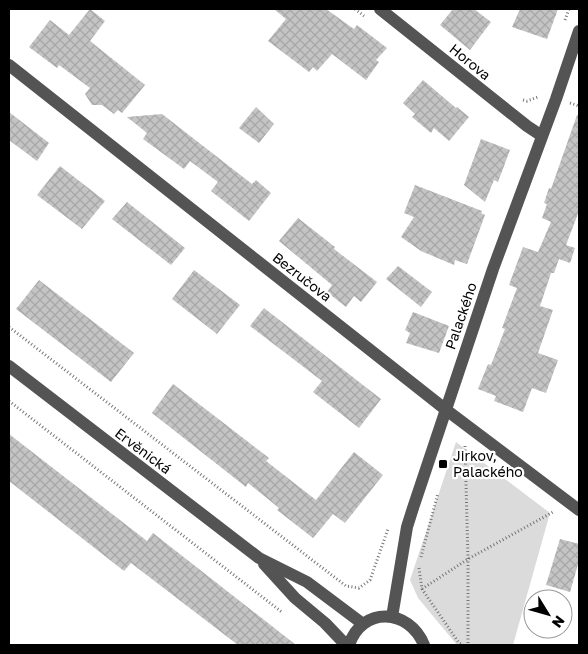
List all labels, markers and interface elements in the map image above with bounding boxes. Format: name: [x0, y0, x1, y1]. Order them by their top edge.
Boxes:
street label: Horova: [446, 40, 494, 83]
street label: Bezručova: [270, 248, 335, 305]
street label: Palackého: [441, 280, 480, 352]
street label: Ervěnická: [112, 424, 175, 477]
place label: Jirkov, Palackého: [453, 447, 523, 480]
marker: Jirkov, Palackého: [437, 458, 449, 470]
north arrow: [523, 589, 573, 639]
text: N: [549, 613, 569, 631]

